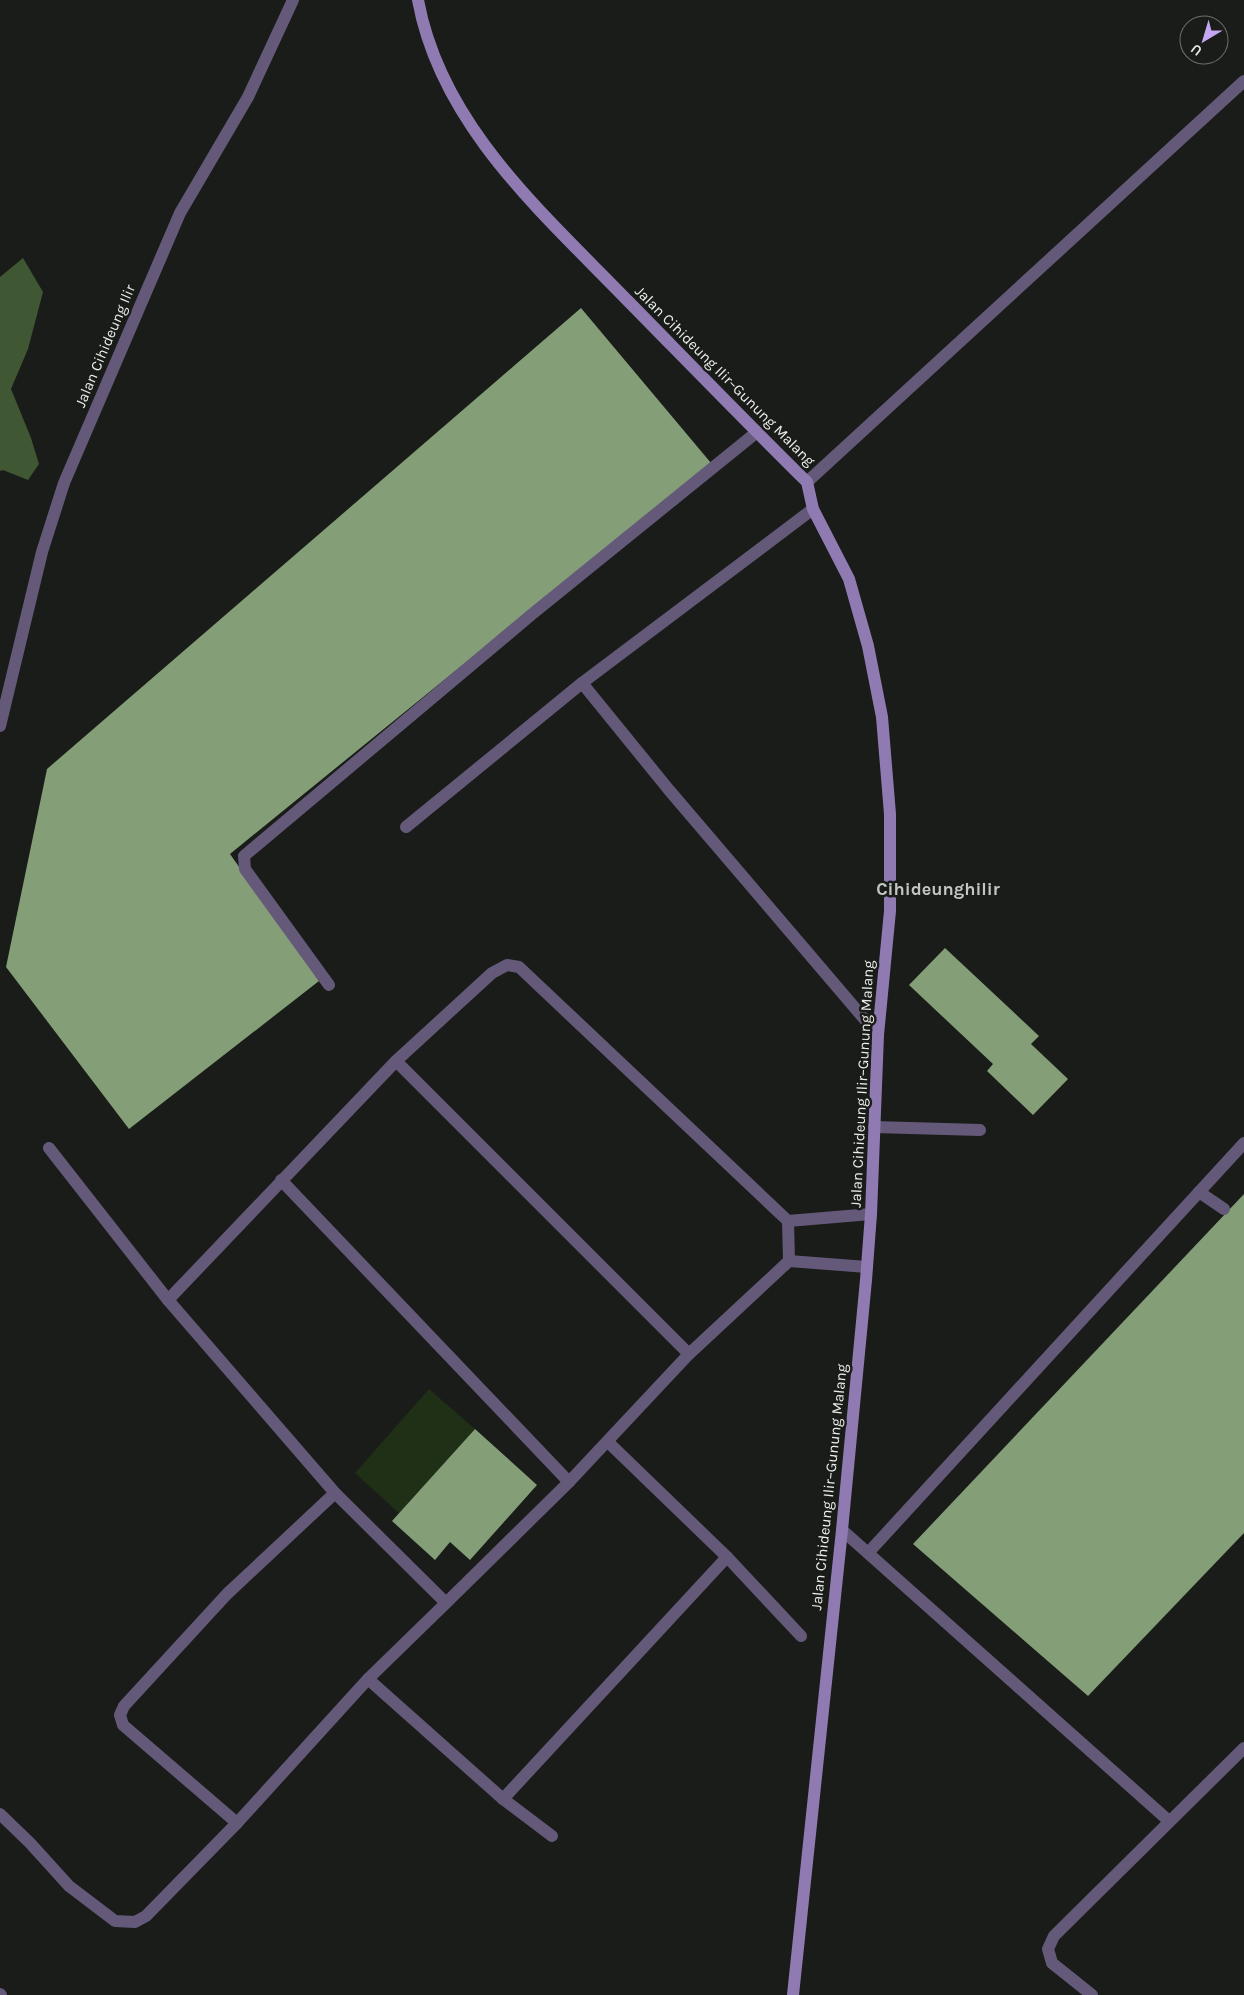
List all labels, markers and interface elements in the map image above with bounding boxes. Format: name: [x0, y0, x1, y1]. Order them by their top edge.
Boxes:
north arrow: [1179, 15, 1229, 65]
text: U: [1187, 40, 1205, 60]
street label: Jalan Cihideung Ilir: [71, 281, 139, 410]
street label: Jalan Cihideung Ilir–Gunung Malang: [631, 282, 819, 470]
district label: Cihideunghilir: [876, 878, 1000, 900]
street label: Jalan Cihideung Ilir–Gunung Malang: [847, 959, 877, 1208]
street label: Jalan Cihideung Ilir–Gunung Malang: [807, 1362, 851, 1611]

